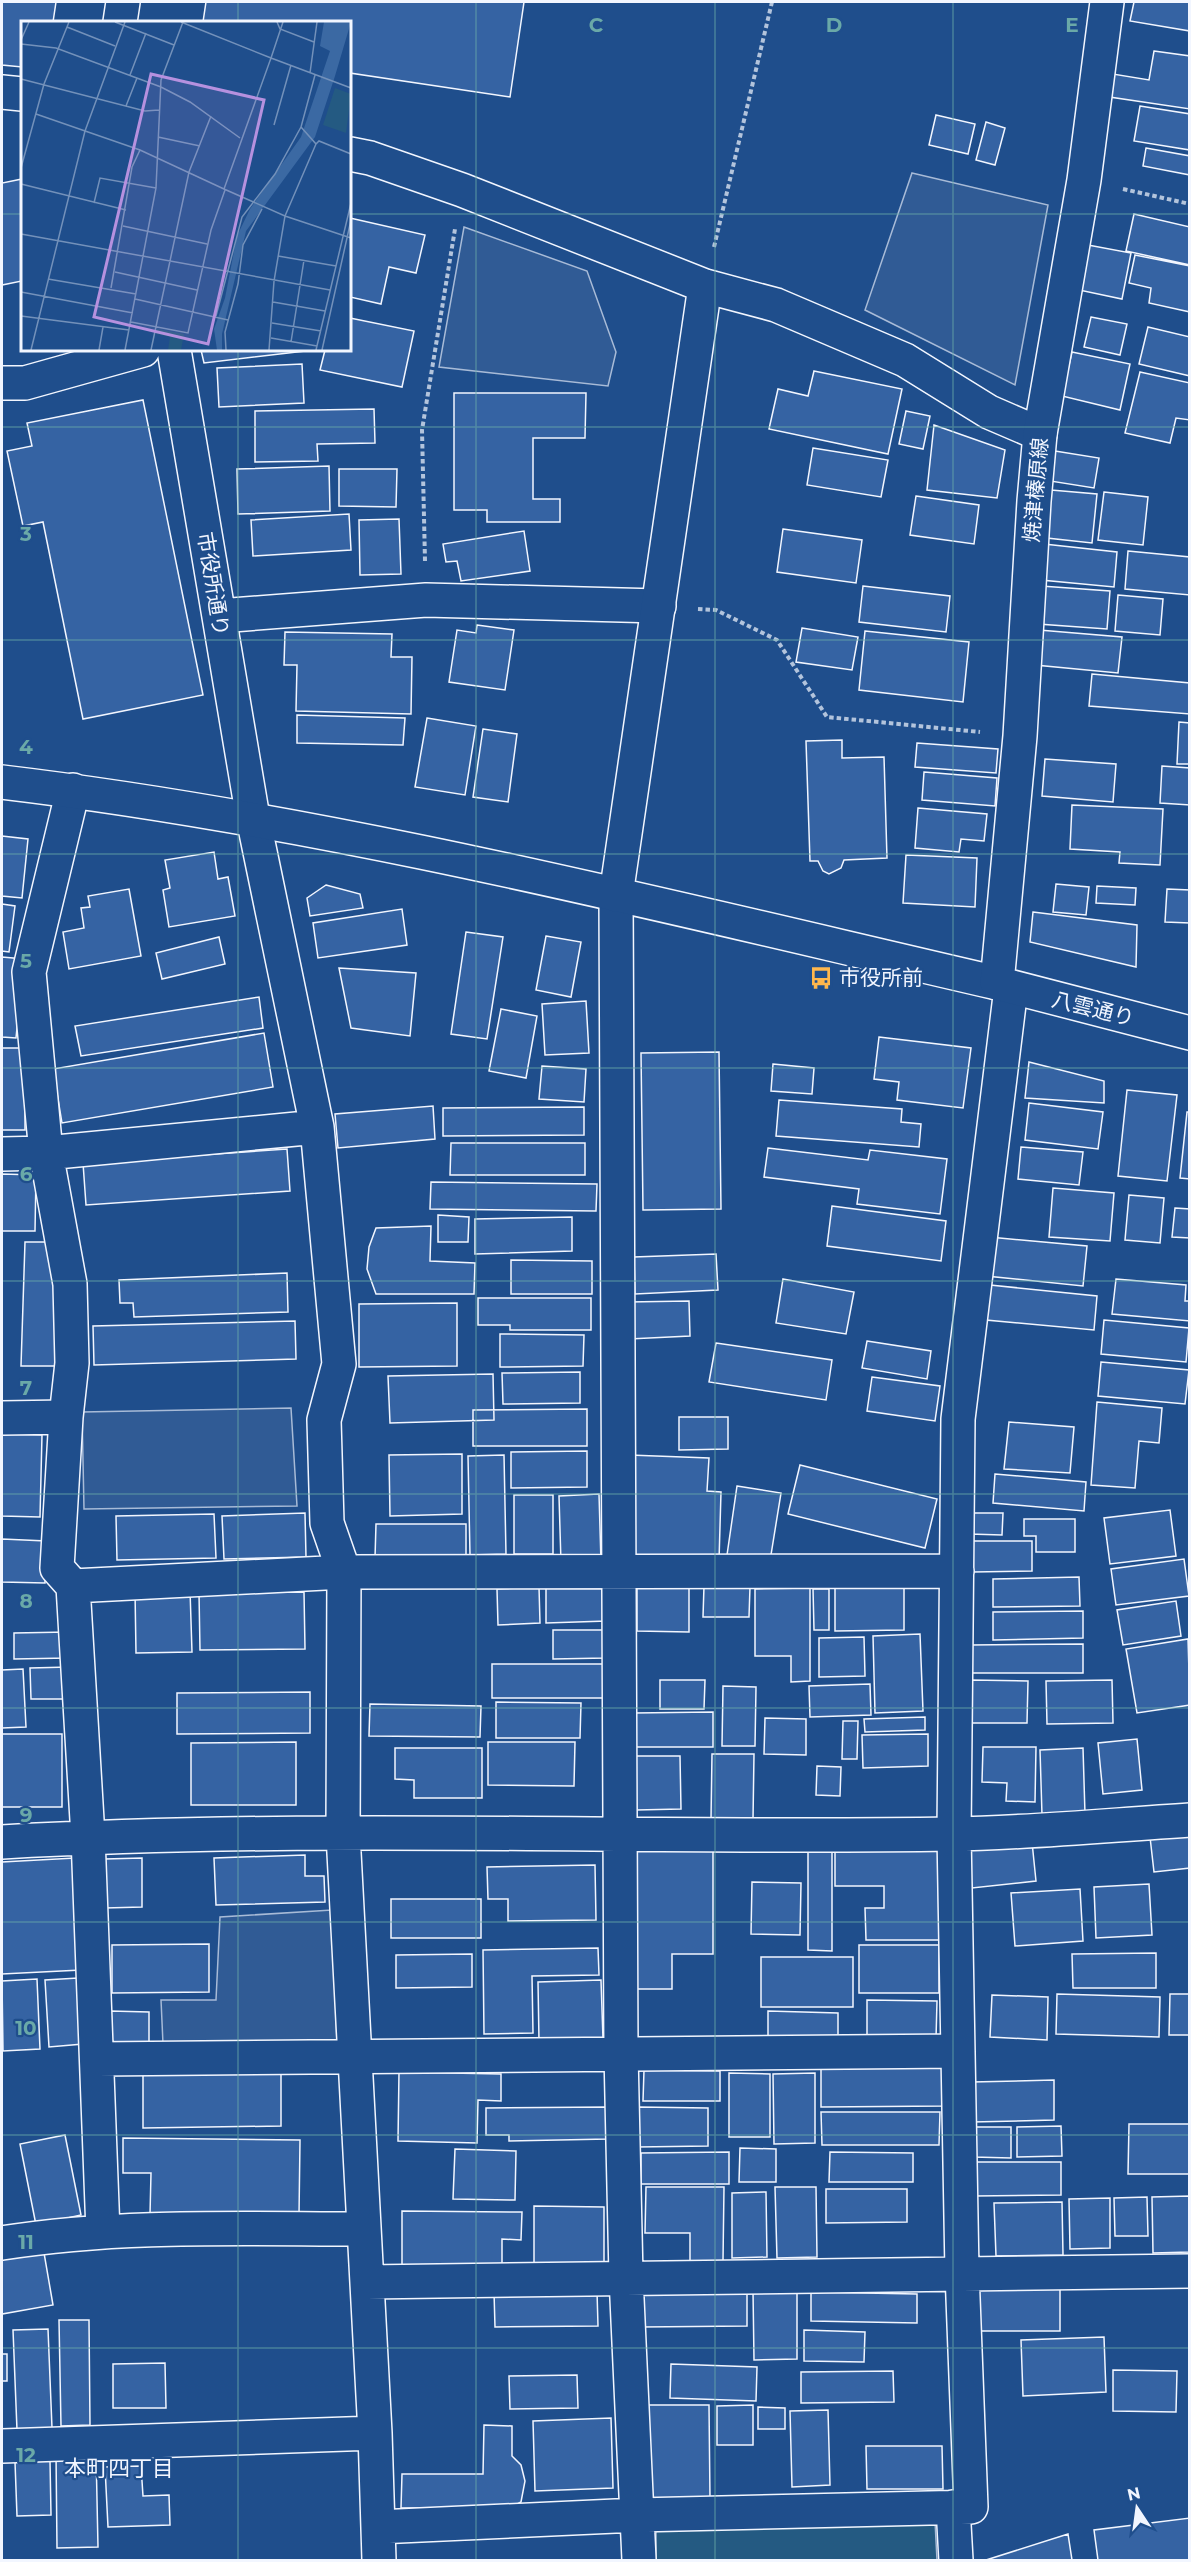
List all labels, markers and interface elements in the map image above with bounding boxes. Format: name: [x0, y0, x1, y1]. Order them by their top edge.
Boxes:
text: C: [589, 13, 604, 37]
text: D: [826, 13, 842, 37]
text: E: [1065, 13, 1079, 37]
inset map: [21, 21, 351, 351]
street label: 焼津榛原線: [1018, 437, 1053, 543]
text: 3: [19, 522, 32, 546]
street label: 市役所通り: [193, 530, 234, 638]
text: 4: [19, 735, 33, 759]
text: 5: [20, 949, 32, 973]
bus stop icon: 市役所前: [808, 965, 834, 991]
place label: 市役所前: [839, 965, 923, 990]
street label: 八雲通り: [1049, 986, 1137, 1031]
text: 6: [20, 1162, 33, 1186]
text: 7: [20, 1376, 32, 1400]
text: 8: [19, 1589, 33, 1613]
text: 9: [20, 1803, 32, 1827]
text: 10: [15, 2016, 37, 2040]
text: 11: [18, 2230, 34, 2254]
text: 12: [16, 2443, 36, 2467]
district label: 本町四丁目: [64, 2455, 174, 2482]
north arrow: [1107, 2478, 1167, 2538]
text: N: [1125, 2483, 1142, 2505]

